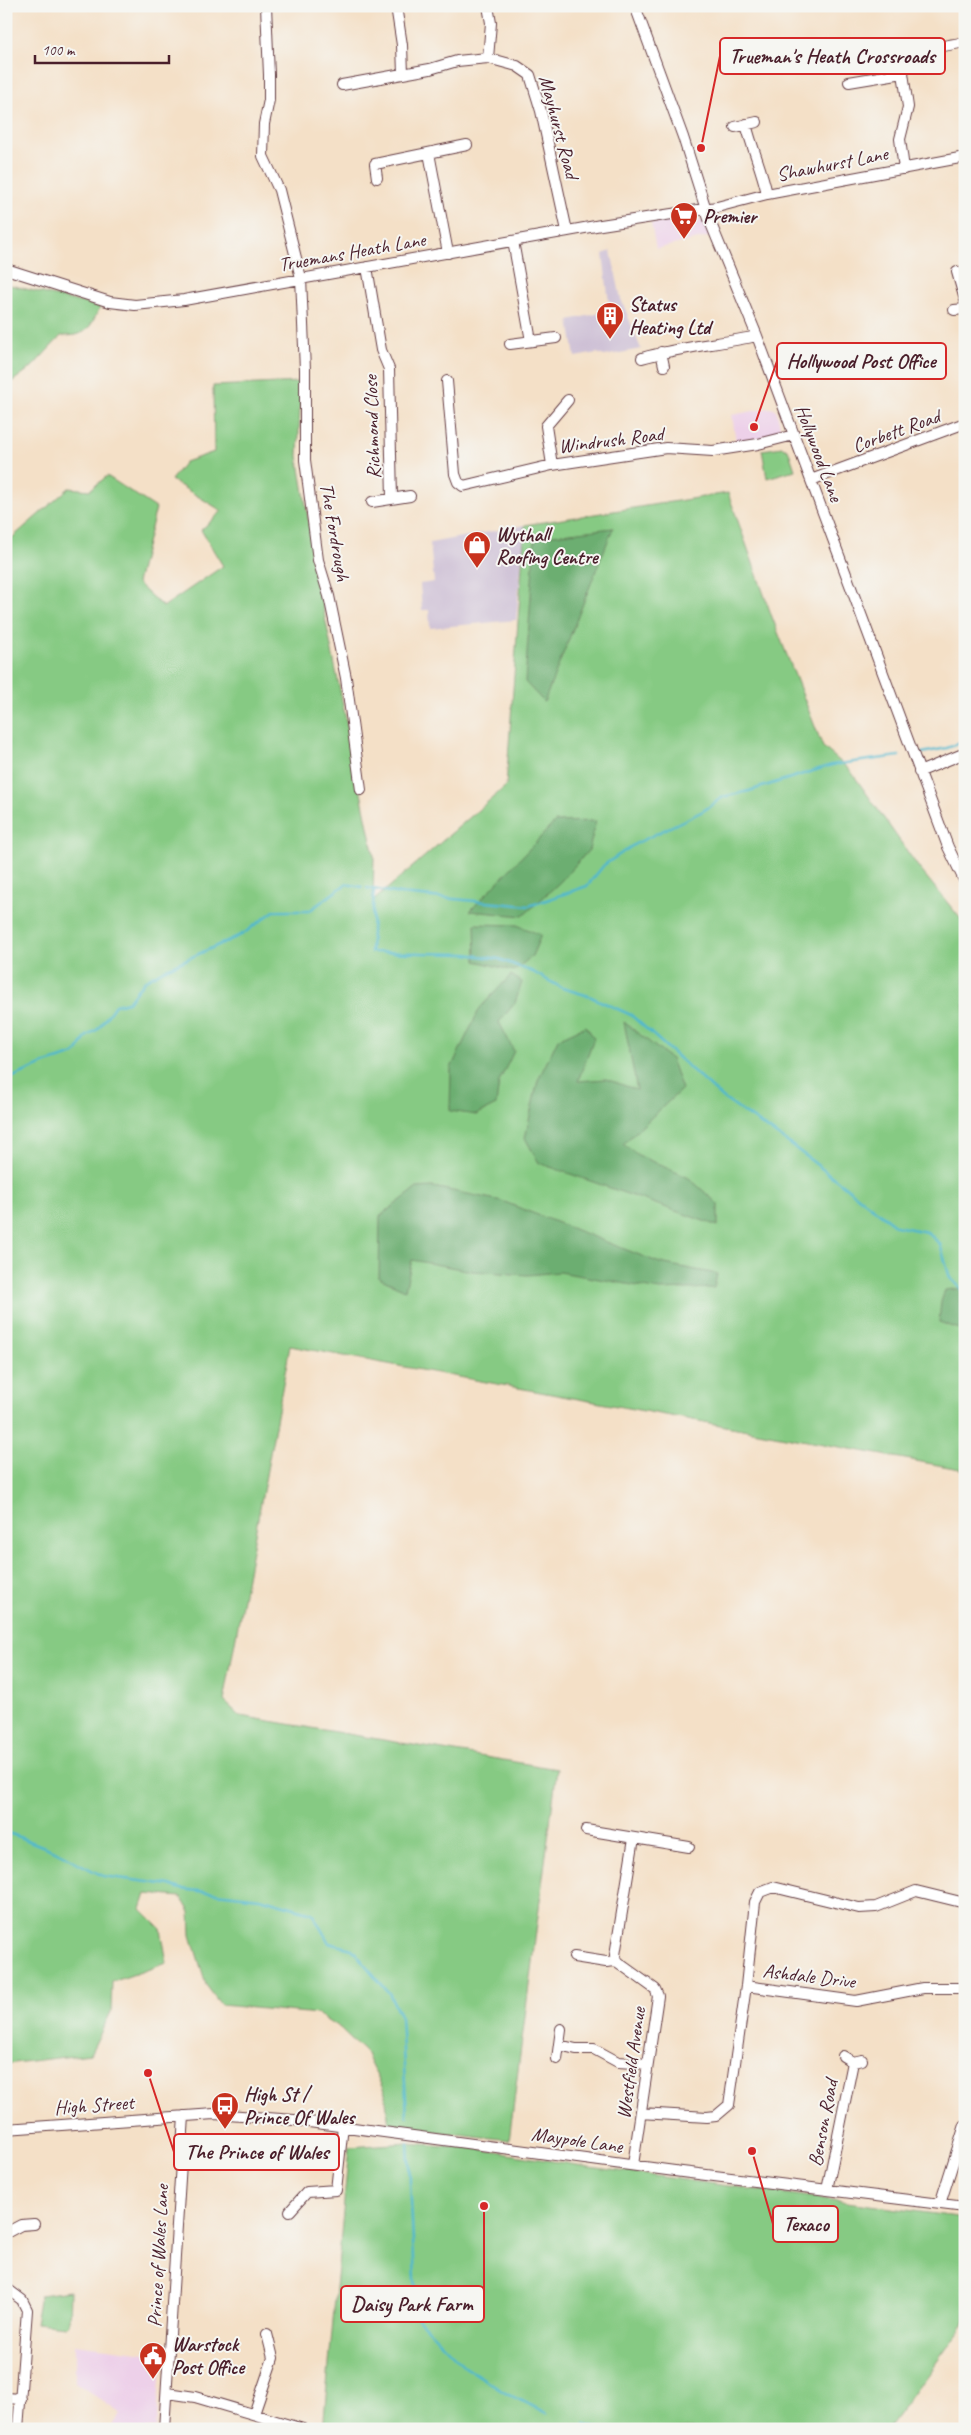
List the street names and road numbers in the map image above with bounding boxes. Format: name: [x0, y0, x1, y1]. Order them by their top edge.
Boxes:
street label: Mayhurst Road: [533, 73, 586, 184]
street label: Shawhurst Lane: [774, 141, 891, 187]
street label: Truemans Heath Lane: [277, 227, 429, 277]
street label: Richmond Close: [358, 373, 386, 479]
street label: Hollywood Lane: [789, 401, 849, 506]
street label: Corbett Road: [849, 403, 946, 458]
street label: Windrush Road: [557, 421, 668, 459]
street label: The Fordrough: [314, 481, 356, 584]
street label: Ashdale Drive: [761, 1958, 858, 1994]
street label: Westfield Avenue: [611, 2004, 651, 2120]
street label: Benson Road: [802, 2074, 844, 2168]
street label: High Street: [54, 2090, 137, 2120]
street label: Maypole Lane: [530, 2121, 626, 2159]
street label: Prince of Wales Lane: [142, 2183, 174, 2328]

